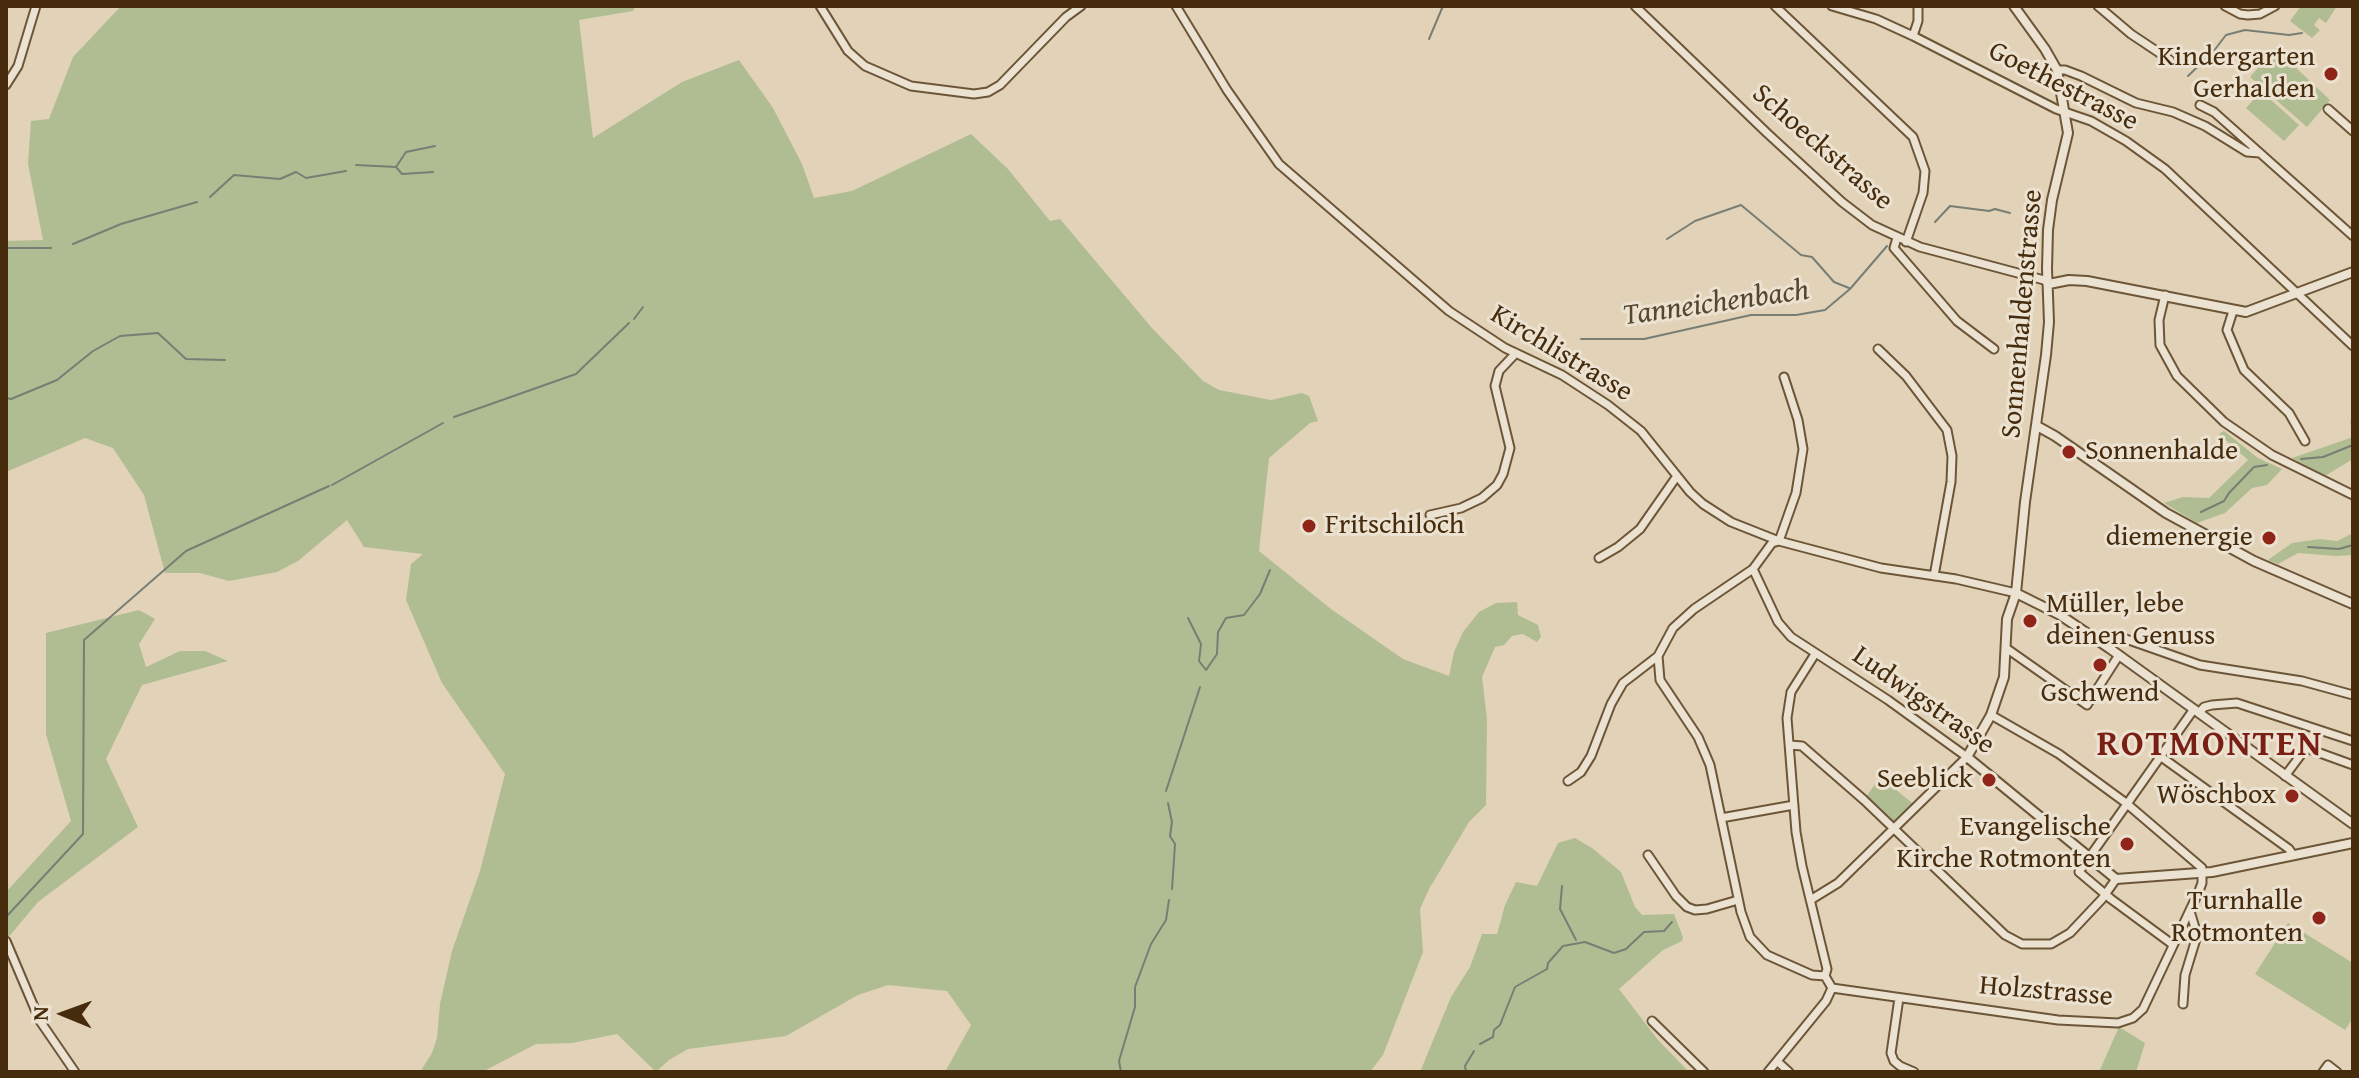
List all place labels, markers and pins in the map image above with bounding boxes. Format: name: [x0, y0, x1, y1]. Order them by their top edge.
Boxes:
place label: Kindergarten Gerhalden: [2158, 41, 2315, 107]
marker: Kindergarten Gerhalden: [2322, 65, 2340, 83]
place label: Sonnenhalde: [2085, 435, 2238, 469]
marker: Sonnenhalde: [2060, 443, 2078, 461]
place label: Fritschiloch: [1325, 509, 1464, 543]
marker: Fritschiloch: [1300, 517, 1318, 535]
place label: diemenergie: [2106, 521, 2253, 555]
marker: diemenergie: [2260, 529, 2278, 547]
place label: Müller, lebe deinen Genuss: [2046, 588, 2215, 654]
marker: Müller, lebe deinen Genuss: [2021, 612, 2039, 630]
marker: Gschwend: [2091, 656, 2109, 674]
place label: Gschwend: [2041, 677, 2159, 711]
place label: Seeblick: [1877, 763, 1973, 797]
marker: Seeblick: [1980, 771, 1998, 789]
place label: Wöschbox: [2157, 779, 2276, 813]
marker: Wöschbox: [2283, 787, 2301, 805]
place label: Evangelische Kirche Rotmonten: [1897, 811, 2111, 877]
marker: Evangelische Kirche Rotmonten: [2118, 835, 2136, 853]
place label: Turnhalle Rotmonten: [2171, 885, 2303, 951]
marker: Turnhalle Rotmonten: [2310, 909, 2328, 927]

